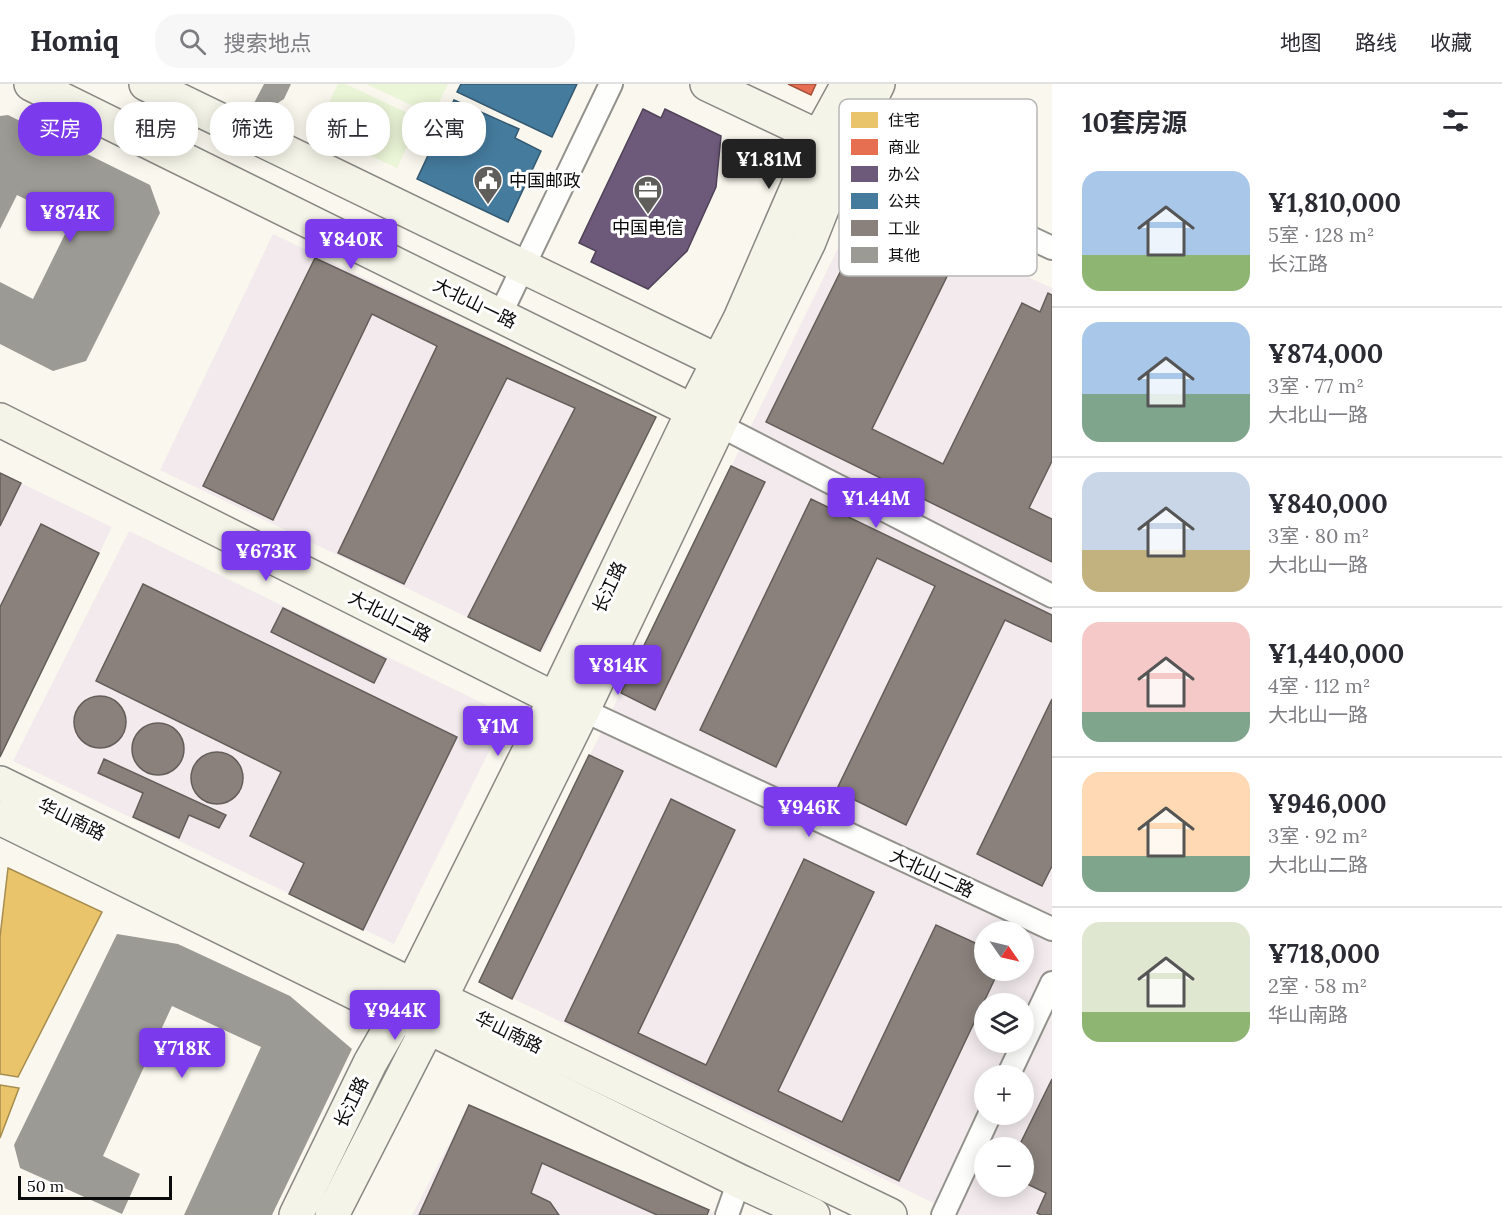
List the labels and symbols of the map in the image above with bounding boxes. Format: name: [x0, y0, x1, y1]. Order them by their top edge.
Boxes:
legend: [839, 99, 1037, 276]
text: 住宅: [888, 110, 920, 130]
text: 商业: [888, 137, 920, 157]
pin: ¥1.81M: [720, 139, 818, 190]
public building icon: 中国邮政: [472, 164, 504, 206]
text: 办公: [888, 164, 920, 184]
place label: 中国邮政: [509, 169, 581, 192]
office icon: 中国电信: [632, 174, 664, 216]
text: 公共: [888, 191, 920, 211]
pin: ¥874K: [28, 192, 112, 243]
place label: 中国电信: [612, 216, 684, 239]
text: 工业: [888, 218, 920, 238]
pin: ¥840K: [309, 219, 393, 270]
text: 其他: [888, 245, 920, 265]
street label: 大北山一路: [430, 273, 520, 333]
pin: ¥1.44M: [827, 478, 925, 529]
pin: ¥673K: [224, 531, 308, 582]
street label: 长江路: [587, 558, 631, 616]
street label: 大北山二路: [345, 585, 435, 647]
pin: ¥814K: [576, 645, 660, 696]
pin: ¥1M: [469, 706, 527, 757]
pin: ¥946K: [767, 787, 851, 838]
street label: 华山南路: [35, 793, 109, 845]
street label: 大北山二路: [886, 844, 978, 902]
north arrow: [974, 921, 1034, 981]
pin: ¥944K: [353, 990, 437, 1041]
street label: 华山南路: [472, 1006, 546, 1058]
pin: ¥718K: [140, 1028, 224, 1079]
street label: 长江路: [329, 1073, 373, 1131]
scale bar: [18, 1173, 172, 1200]

